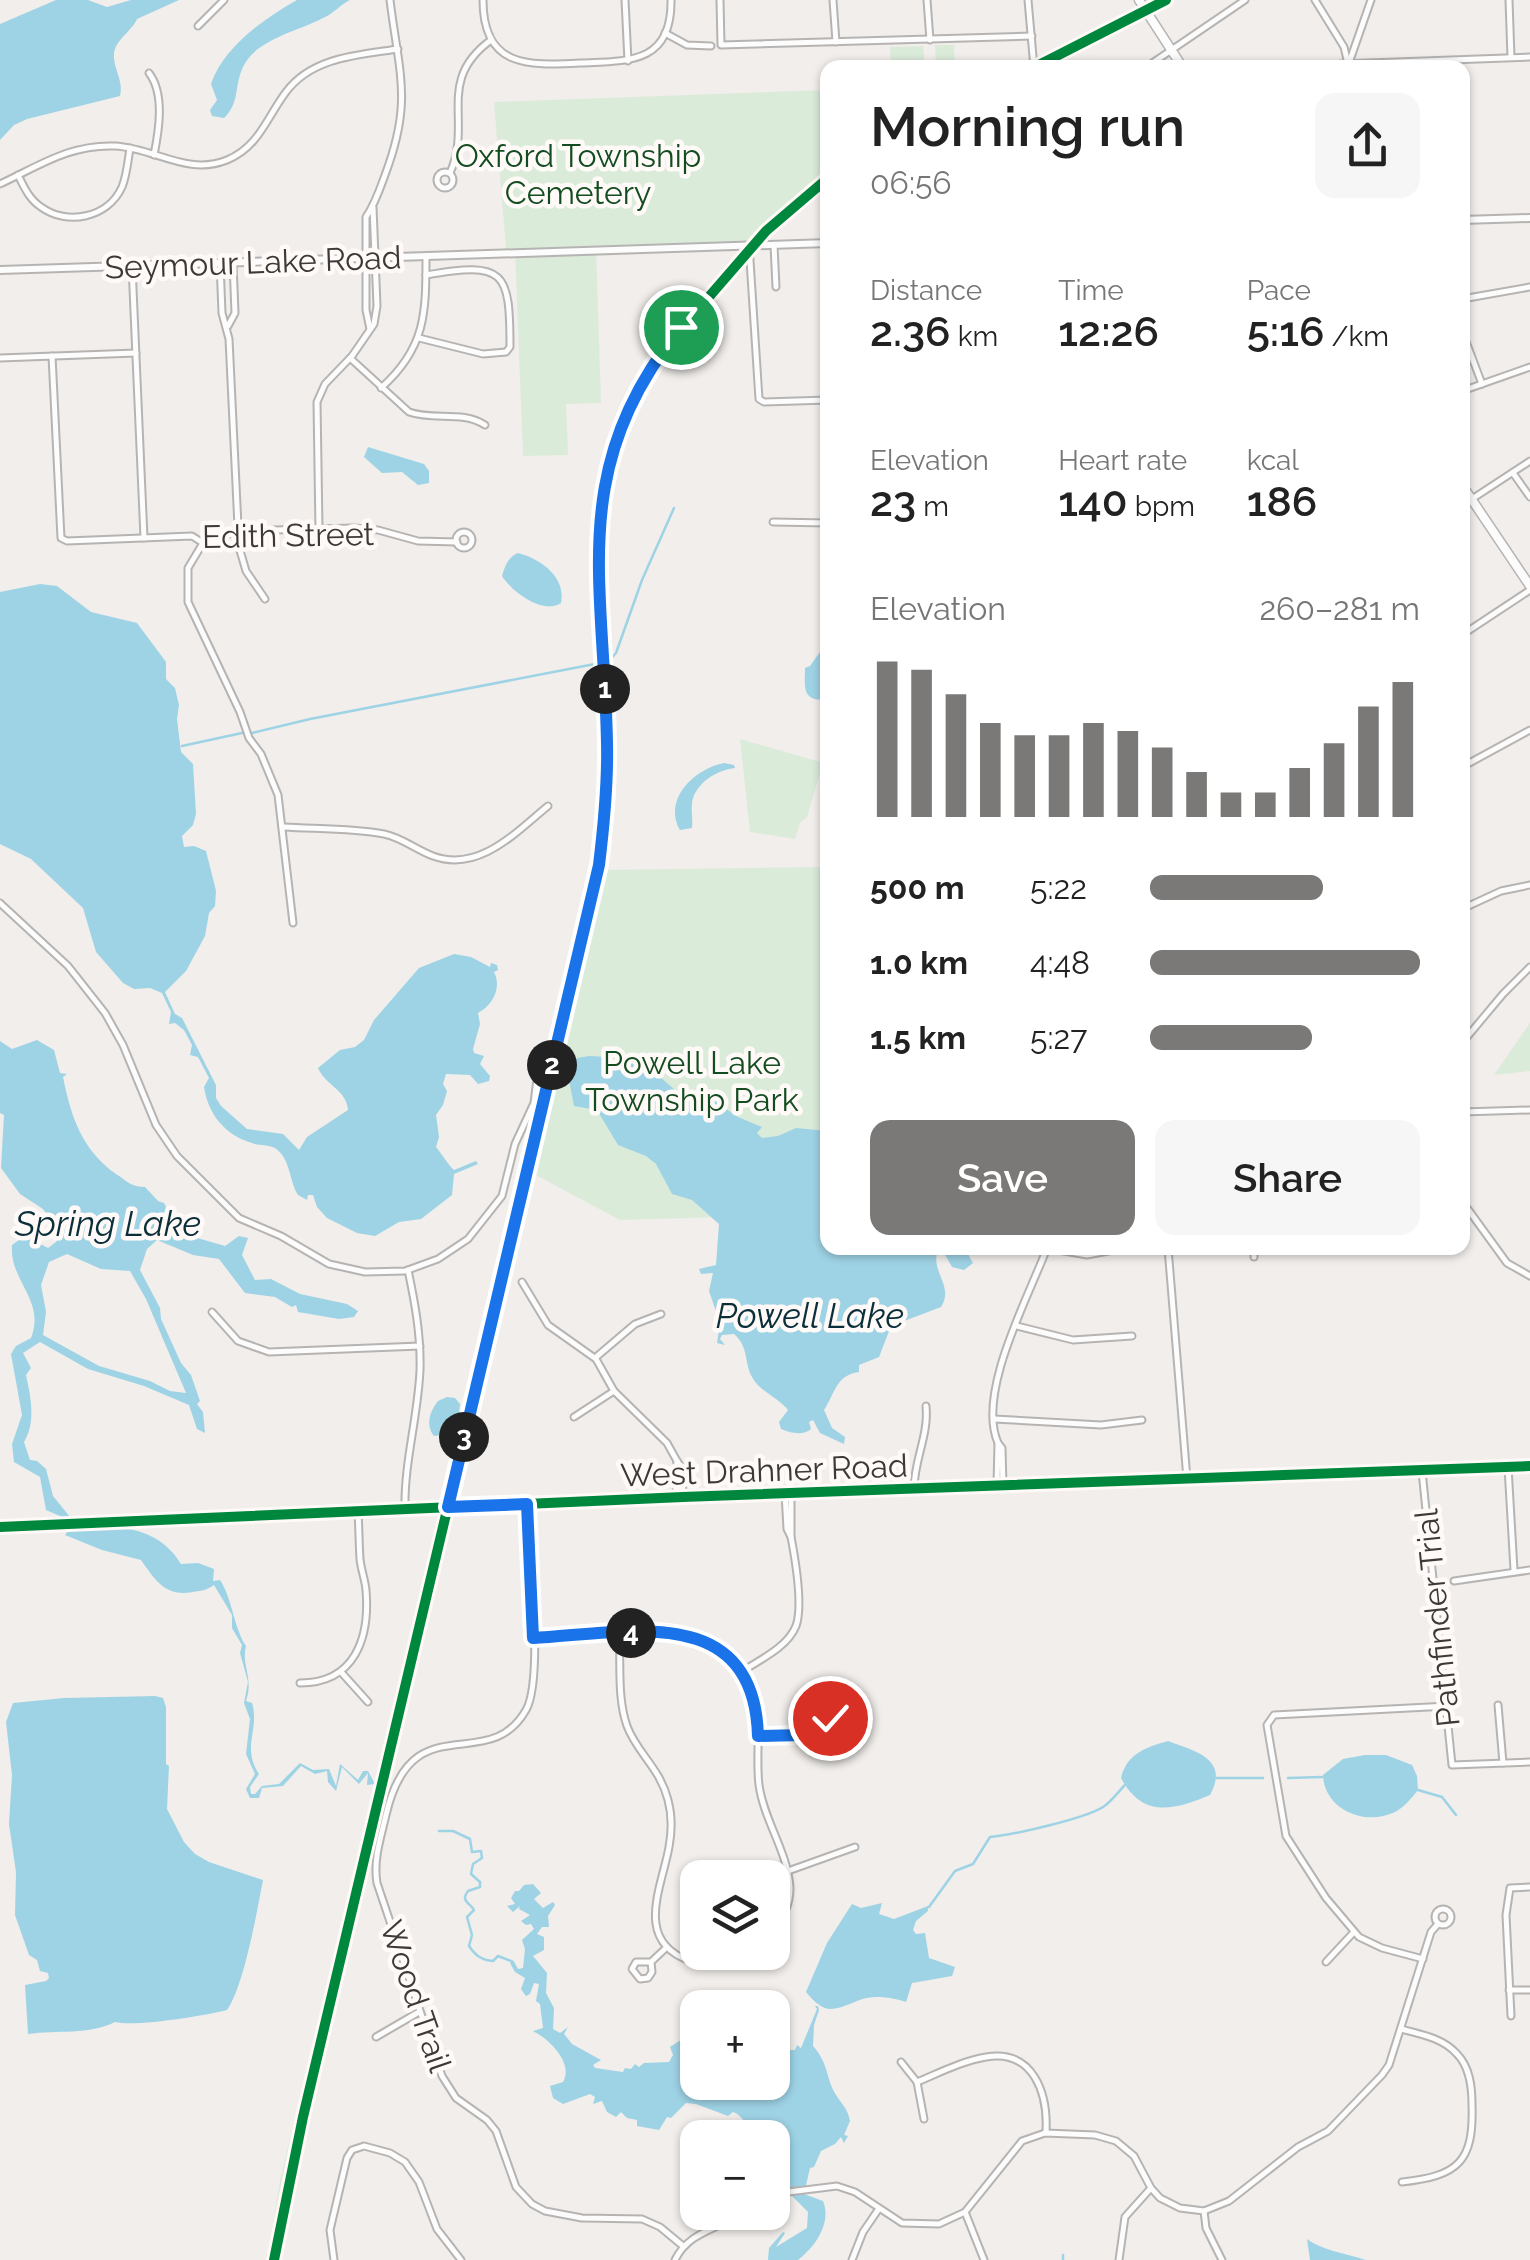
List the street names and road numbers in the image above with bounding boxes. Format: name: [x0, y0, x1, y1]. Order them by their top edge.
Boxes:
street label: Seymour Lake Road: [104, 238, 402, 286]
street label: Edith Street: [202, 515, 375, 555]
street label: West Drahner Road: [620, 1446, 908, 1494]
street label: Pathfinder Trial: [1407, 1507, 1467, 1729]
street label: Wood Trail: [373, 1916, 459, 2077]

